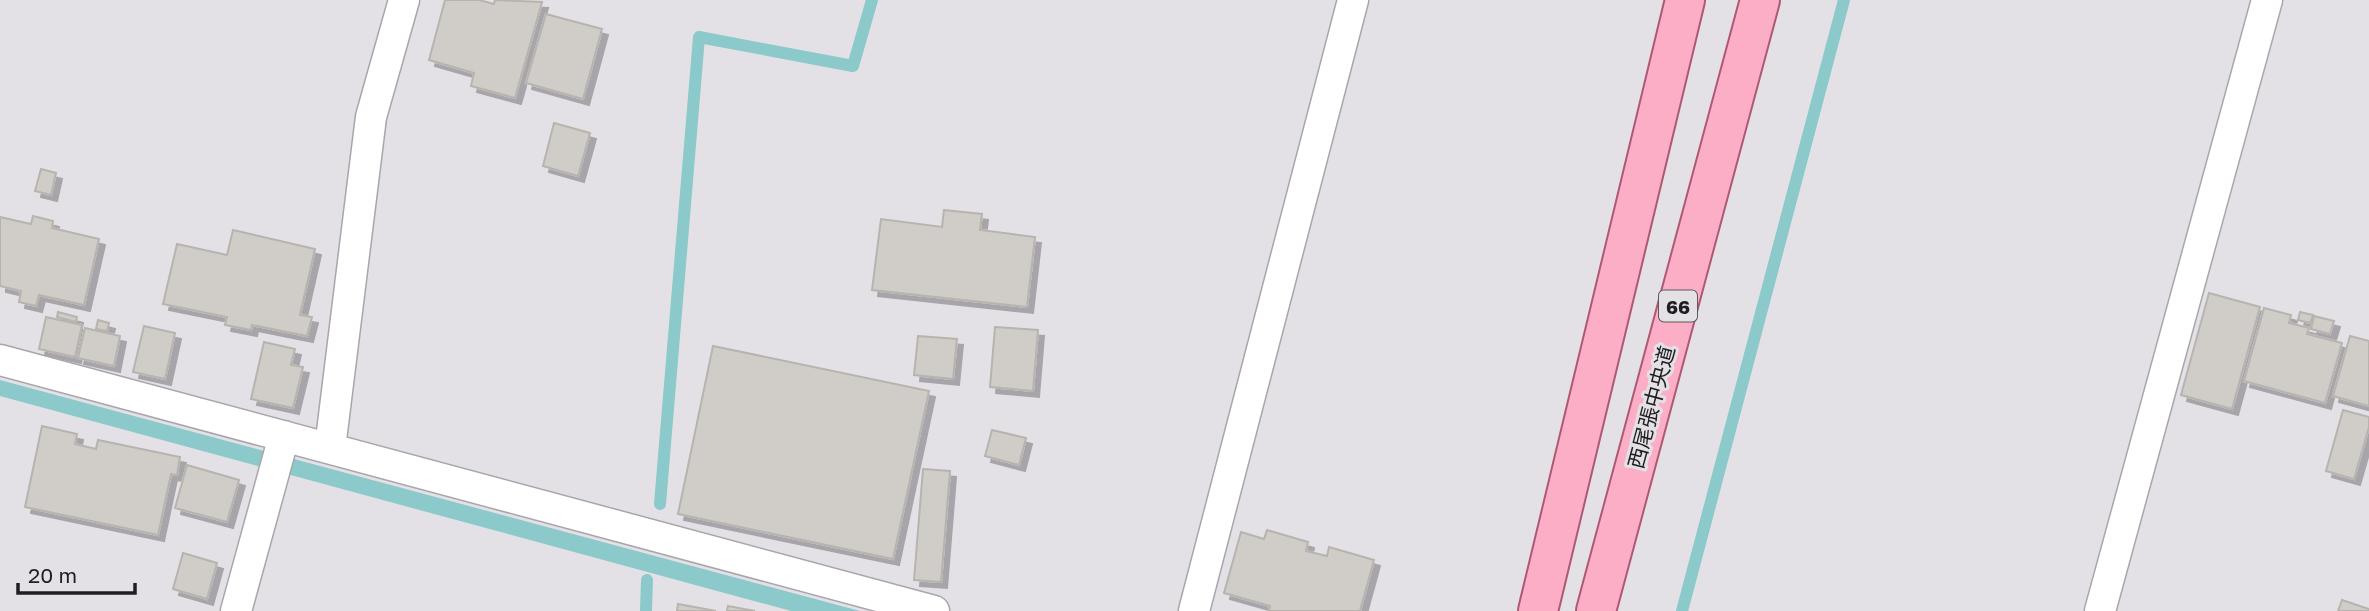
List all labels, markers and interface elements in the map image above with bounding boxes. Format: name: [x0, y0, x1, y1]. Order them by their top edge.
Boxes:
road number: 66: [1659, 290, 1697, 322]
street label: 西尾張中央道: [1622, 343, 1680, 471]
scale bar: [18, 552, 135, 596]
text: 20 m: [28, 562, 77, 588]

